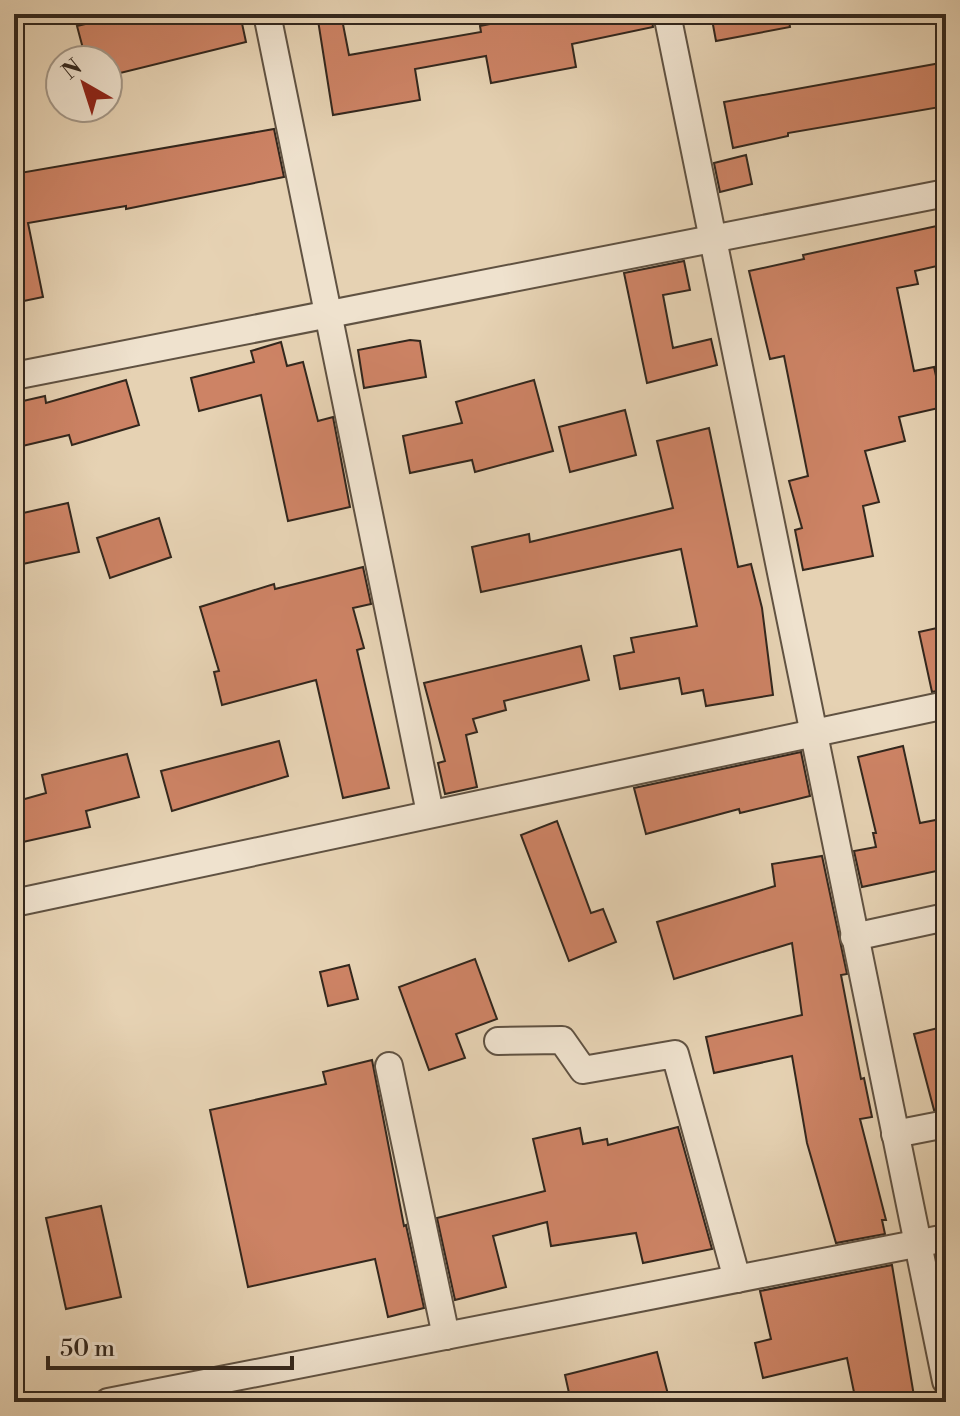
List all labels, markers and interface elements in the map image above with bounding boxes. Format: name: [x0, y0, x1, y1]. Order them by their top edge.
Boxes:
north arrow: [44, 44, 124, 124]
text: N: [57, 53, 88, 86]
scale bar: [48, 1320, 292, 1370]
text: 50 m: [60, 1334, 115, 1364]

